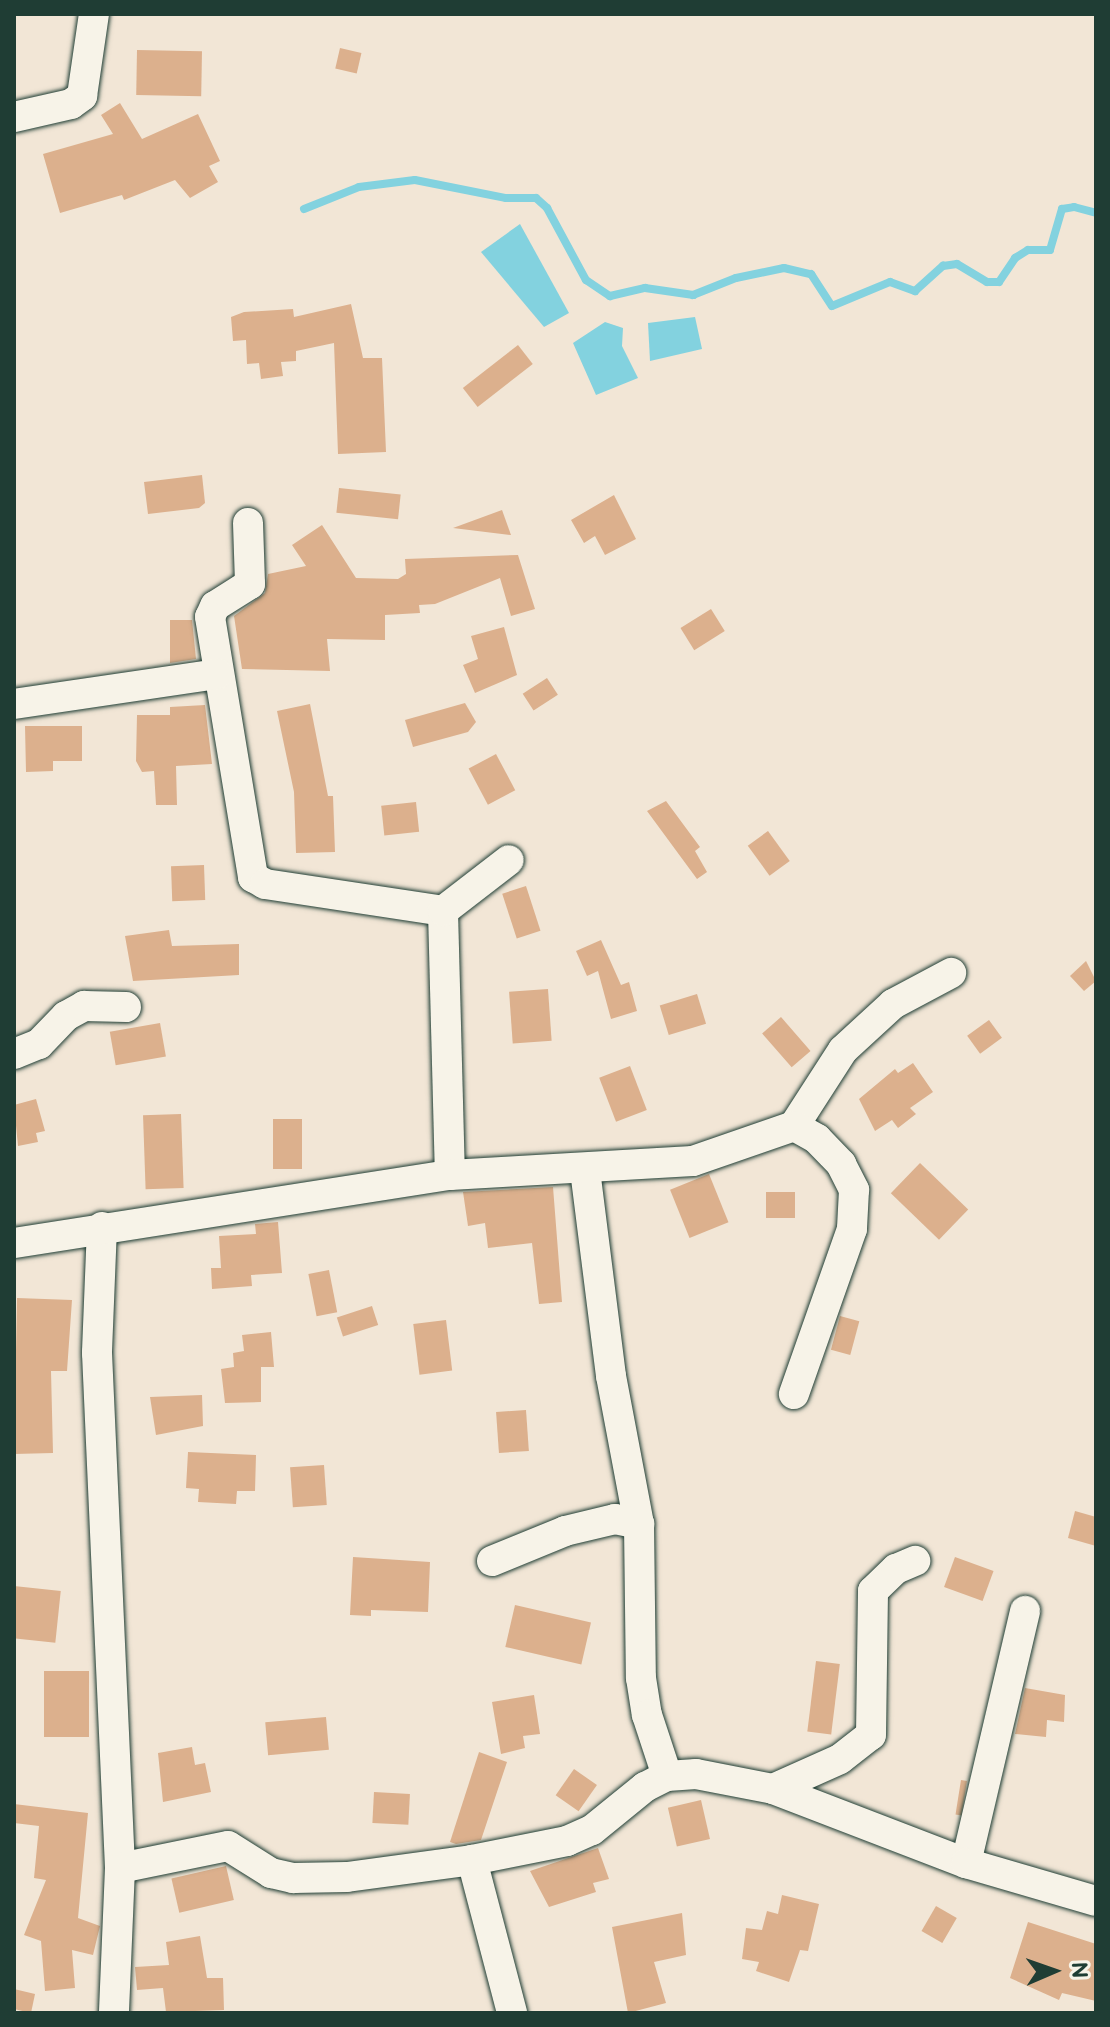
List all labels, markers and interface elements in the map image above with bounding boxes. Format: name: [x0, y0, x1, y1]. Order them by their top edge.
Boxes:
north arrow: [1014, 1931, 1094, 2011]
text: N: [1065, 1961, 1092, 1979]

